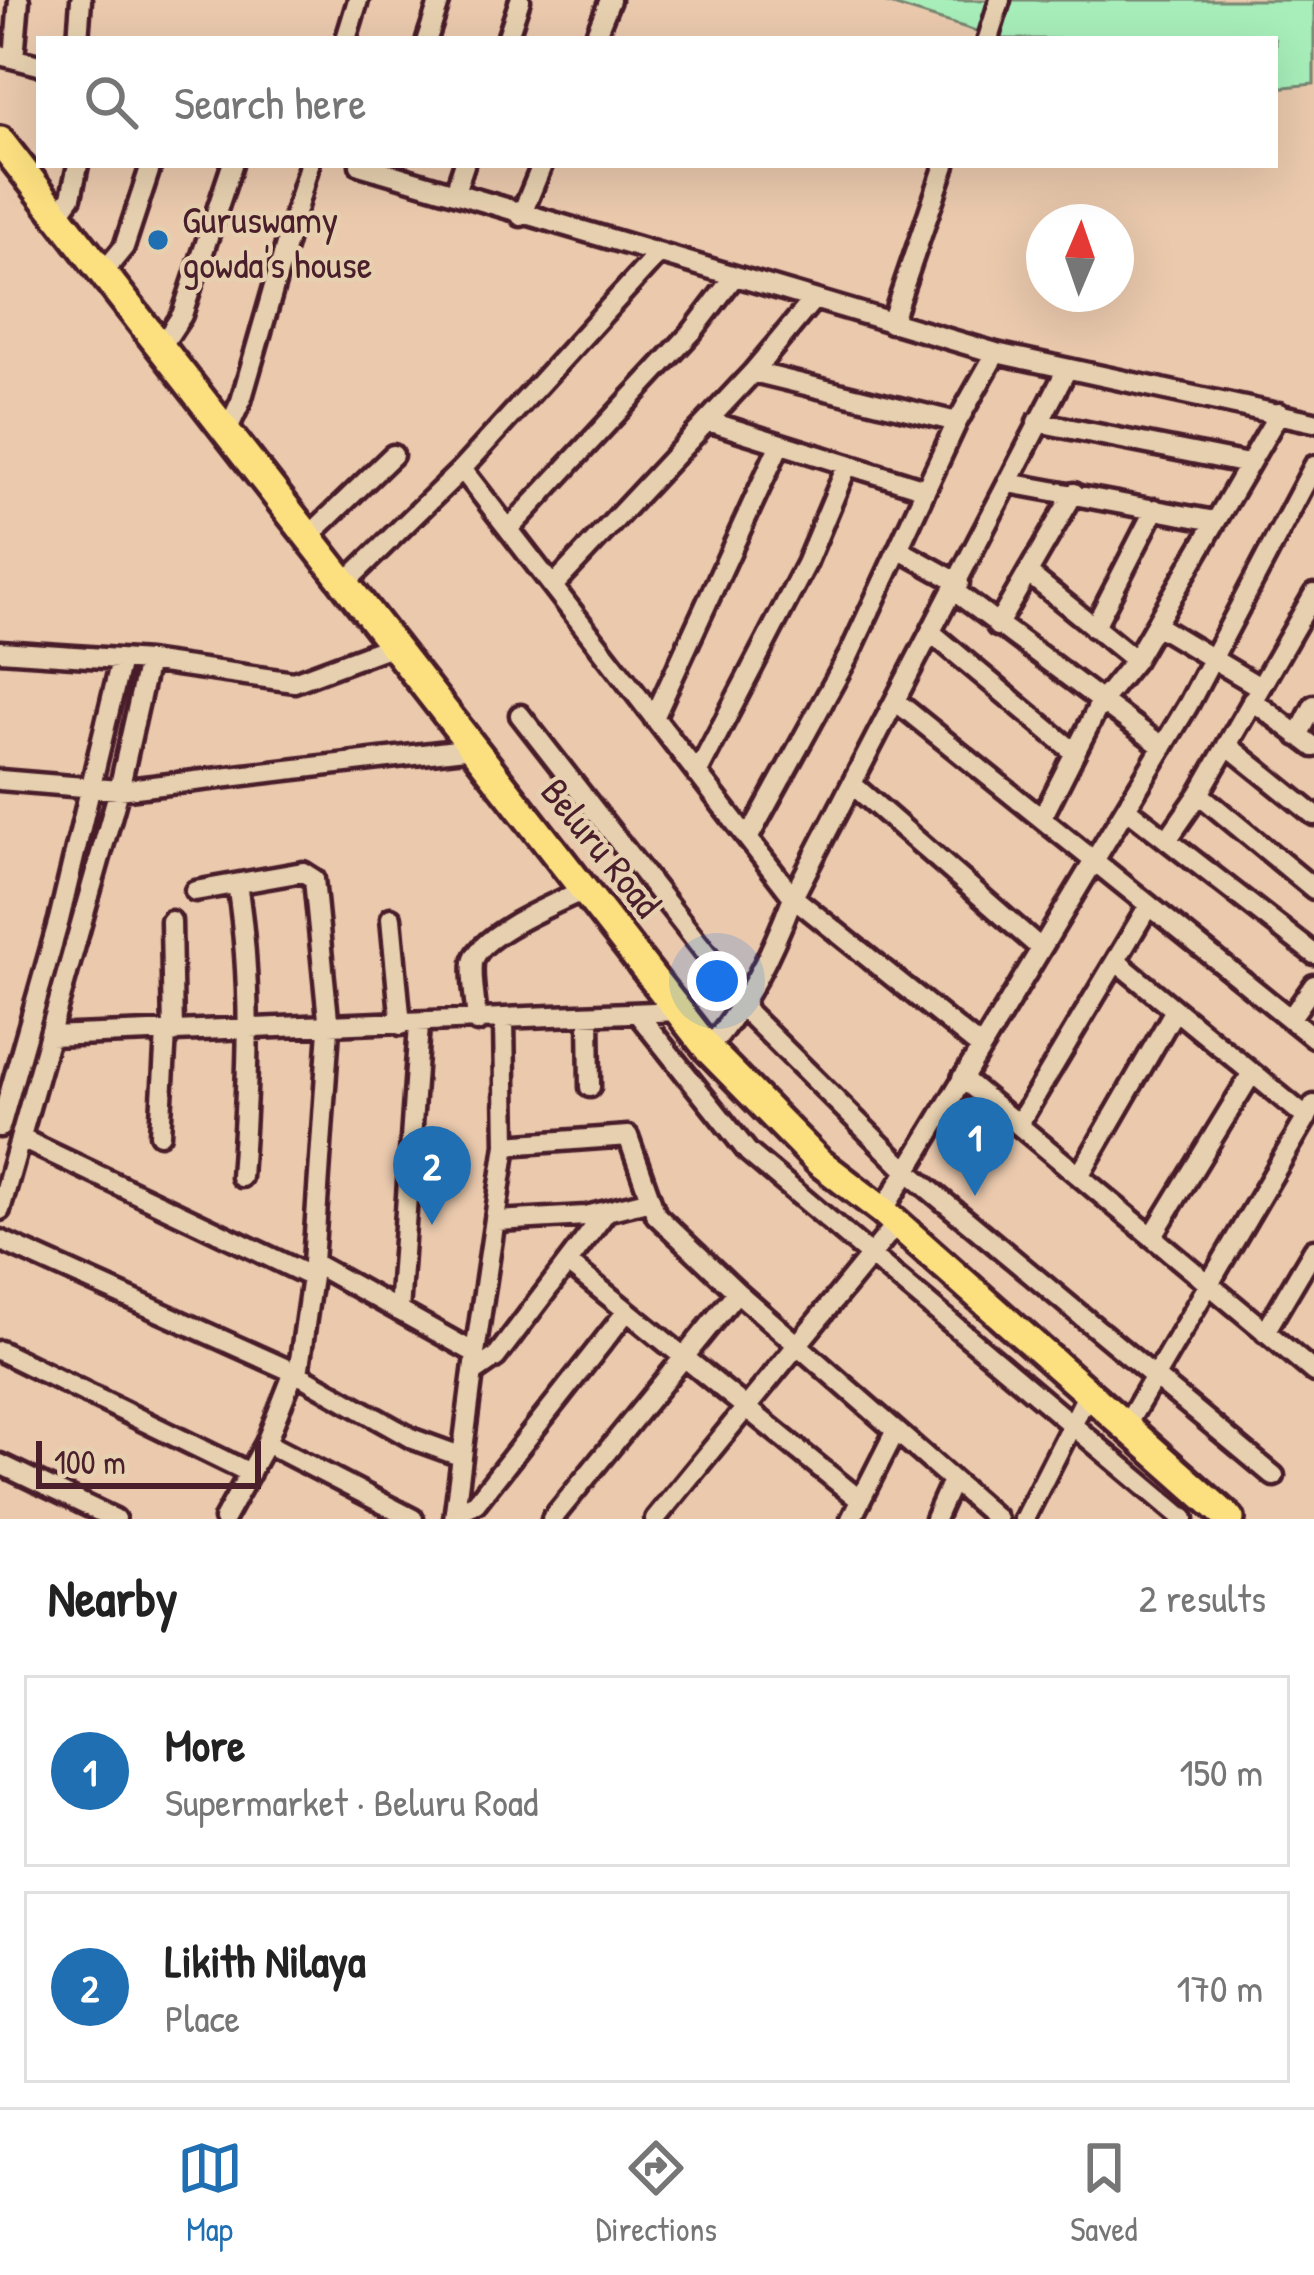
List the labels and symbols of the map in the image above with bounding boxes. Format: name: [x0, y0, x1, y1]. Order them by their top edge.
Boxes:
place label: Guruswamy gowda's house: [182, 192, 372, 290]
north arrow: [1026, 204, 1134, 312]
marker: Guruswamy gowda's house: [145, 227, 171, 253]
street label: Beluru Road: [530, 766, 674, 928]
your location: [687, 951, 747, 1011]
pin: 1: [936, 1097, 1014, 1196]
pin: 2: [393, 1126, 471, 1225]
scale bar: [36, 1435, 261, 1488]

